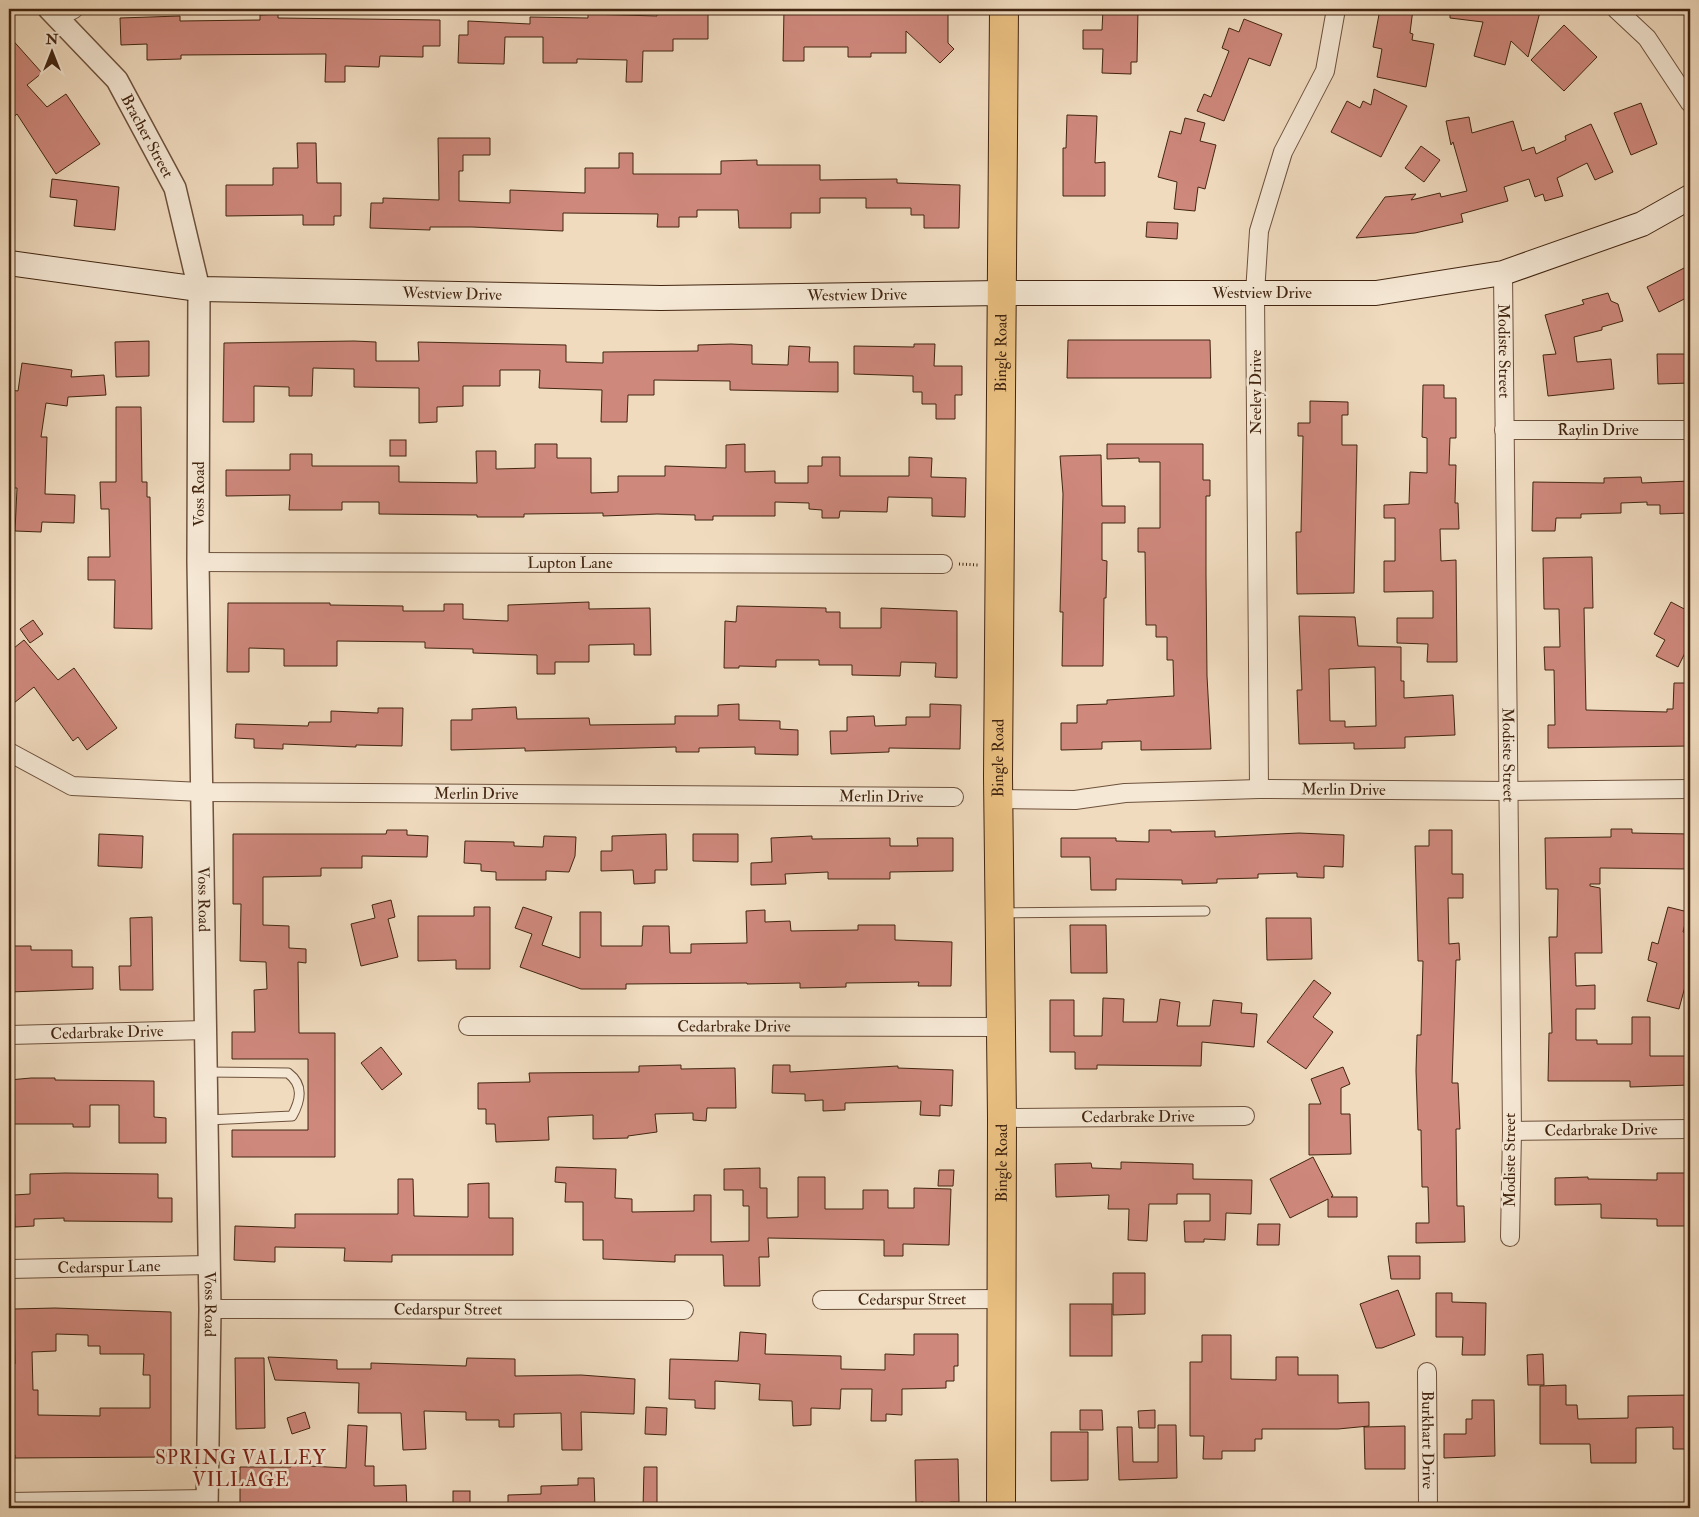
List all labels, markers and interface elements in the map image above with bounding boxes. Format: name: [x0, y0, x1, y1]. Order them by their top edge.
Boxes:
north arrow: [28, 28, 78, 78]
text: N: [45, 31, 59, 48]
street label: Bracher Street: [116, 91, 178, 182]
street label: Westview Drive: [401, 283, 503, 305]
street label: Westview Drive: [1211, 283, 1312, 303]
street label: Westview Drive: [806, 284, 908, 306]
street label: Modiste Street: [1493, 304, 1514, 398]
street label: Bingle Road: [991, 314, 1012, 392]
street label: Neeley Drive: [1246, 349, 1266, 435]
street label: Raylin Drive: [1557, 420, 1639, 440]
street label: Voss Road: [189, 461, 209, 527]
street label: Lupton Lane: [527, 553, 613, 574]
street label: Modiste Street: [1498, 708, 1519, 802]
street label: Bingle Road: [988, 719, 1008, 797]
street label: Merlin Drive: [1301, 779, 1386, 800]
street label: Merlin Drive: [434, 784, 519, 804]
street label: Merlin Drive: [839, 786, 924, 807]
street label: Voss Road: [193, 866, 214, 932]
street label: Cedarbrake Drive: [677, 1016, 791, 1037]
street label: Cedarbrake Drive: [50, 1021, 164, 1044]
street label: Cedarbrake Drive: [1081, 1106, 1195, 1127]
street label: Modiste Street: [1500, 1113, 1520, 1207]
street label: Cedarbrake Drive: [1544, 1119, 1658, 1141]
street label: Bingle Road: [992, 1124, 1012, 1202]
street label: Cedarspur Lane: [57, 1256, 161, 1278]
street label: Voss Road: [199, 1271, 220, 1337]
street label: Cedarspur Street: [858, 1289, 966, 1311]
street label: Cedarspur Street: [394, 1299, 502, 1320]
street label: Burkhart Drive: [1417, 1391, 1438, 1490]
district label: SPRING VALLEY VILLAGE: [155, 1446, 327, 1492]

